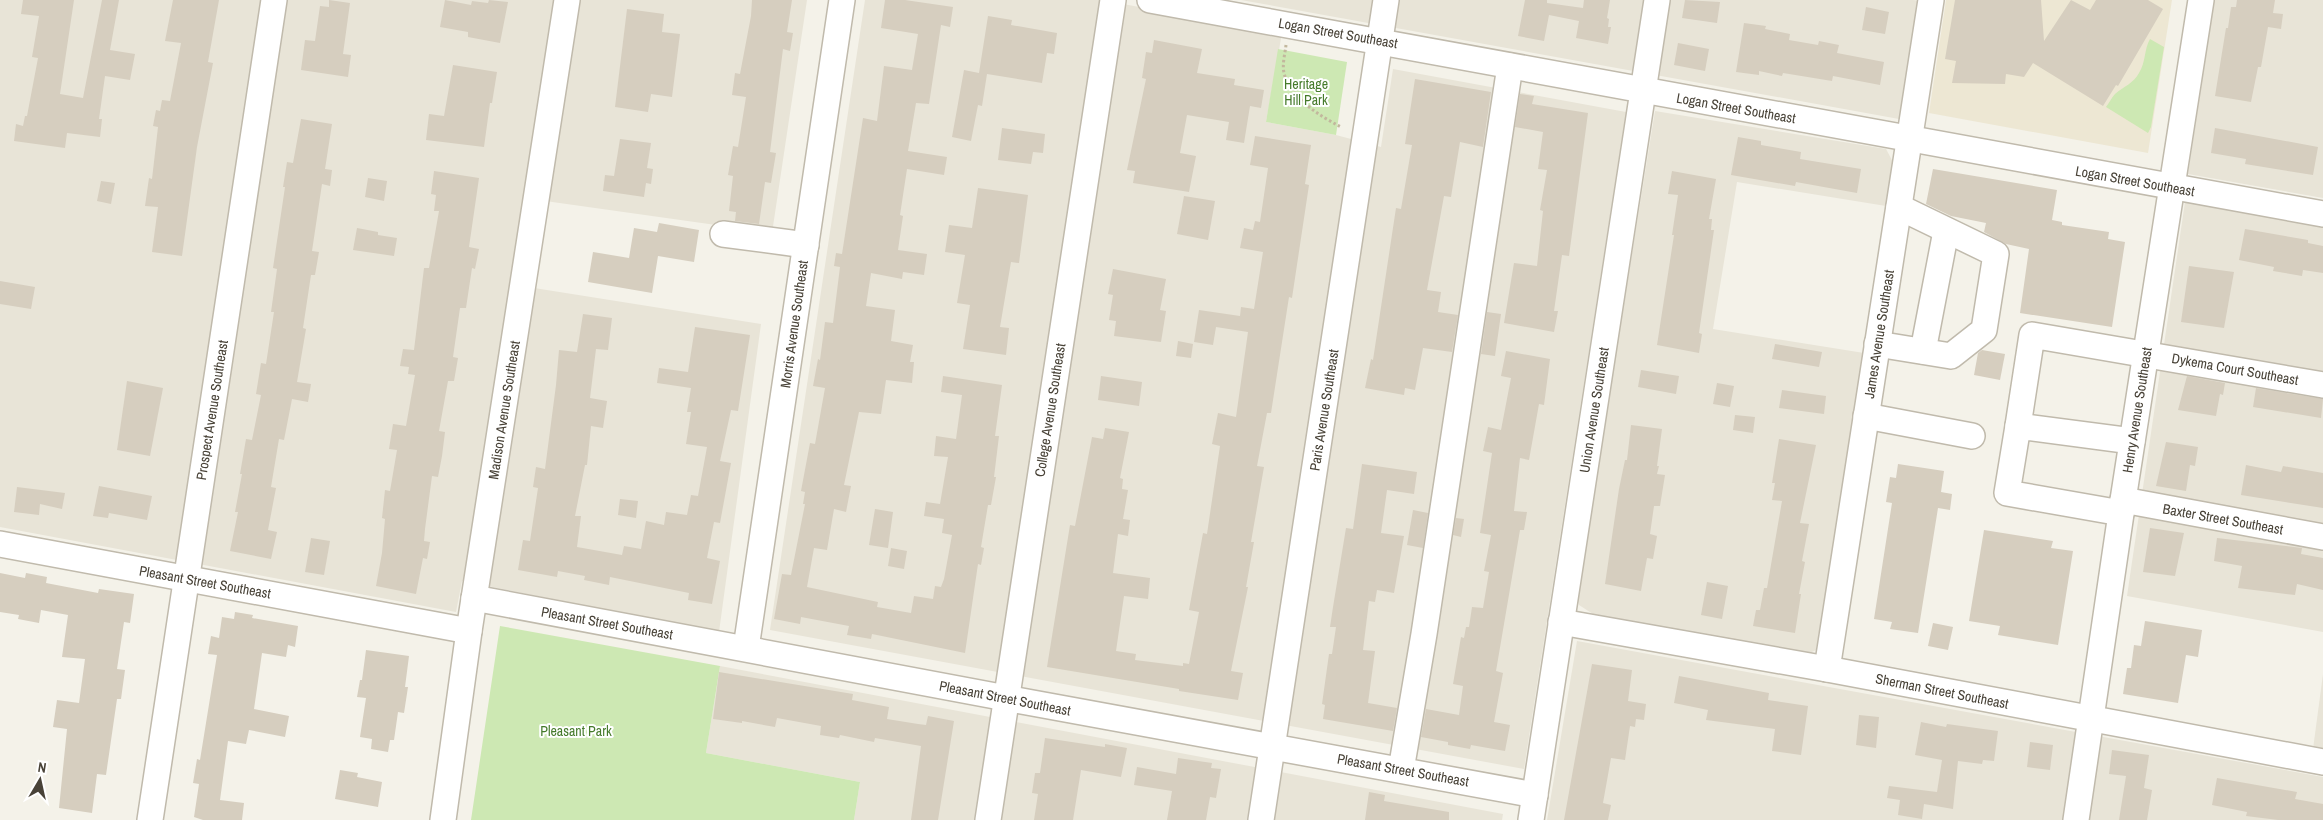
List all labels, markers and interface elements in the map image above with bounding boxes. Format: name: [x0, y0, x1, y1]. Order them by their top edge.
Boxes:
street label: Logan Street Southeast: [1277, 14, 1399, 52]
park label: Heritage Hill Park: [1284, 75, 1328, 109]
street label: Logan Street Southeast: [1675, 89, 1797, 127]
street label: Logan Street Southeast: [2074, 162, 2196, 200]
street label: Morris Avenue Southeast: [776, 259, 812, 389]
street label: James Avenue Southeast: [1860, 268, 1898, 400]
street label: Prospect Avenue Southeast: [192, 339, 232, 481]
street label: Madison Avenue Southeast: [484, 339, 524, 481]
street label: College Avenue Southeast: [1031, 342, 1069, 478]
street label: Union Avenue Southeast: [1575, 346, 1613, 474]
street label: Henry Avenue Southeast: [2118, 346, 2156, 474]
street label: Paris Avenue Southeast: [1305, 348, 1343, 472]
street label: Dykema Court Southeast: [2170, 349, 2300, 389]
street label: Baxter Street Southeast: [2161, 500, 2285, 538]
street label: Pleasant Street Southeast: [138, 562, 272, 602]
street label: Pleasant Street Southeast: [540, 603, 674, 643]
street label: Sherman Street Southeast: [1874, 669, 2010, 713]
street label: Pleasant Street Southeast: [938, 676, 1072, 720]
park label: Pleasant Park: [540, 722, 612, 740]
street label: Pleasant Street Southeast: [1336, 750, 1470, 790]
north arrow: [15, 755, 65, 805]
text: N: [37, 758, 48, 777]

